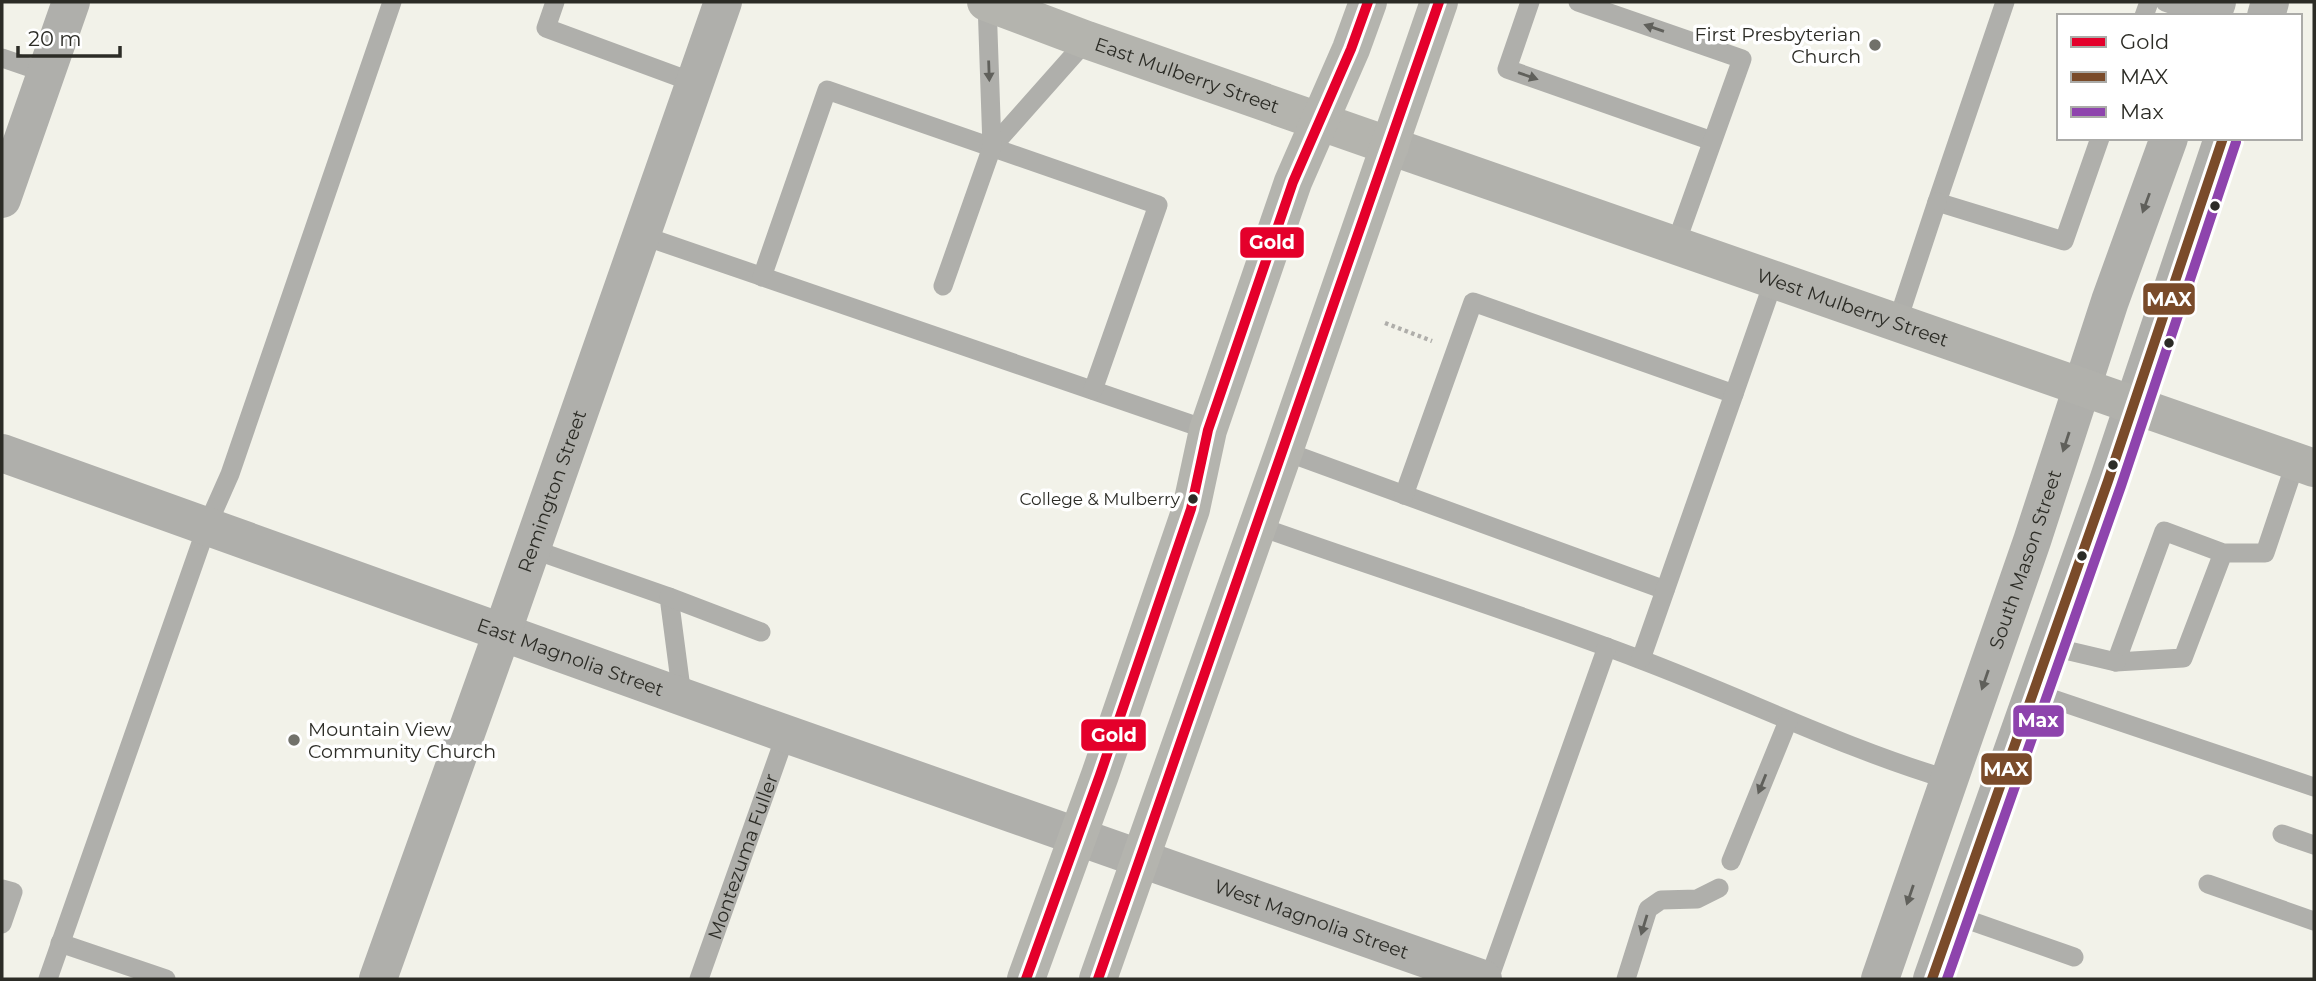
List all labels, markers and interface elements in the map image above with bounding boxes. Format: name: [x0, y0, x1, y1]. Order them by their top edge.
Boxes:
scale bar: [18, 14, 119, 58]
legend: [2057, 14, 2302, 140]
one-way arrow: [1644, 23, 1665, 34]
place label: First Presbyterian Church: [1694, 23, 1861, 68]
text: 20 m: [28, 26, 82, 51]
text: Gold: [2120, 29, 2169, 54]
street label: East Mulberry Street: [1092, 32, 1283, 118]
marker: First Presbyterian Church: [1867, 37, 1883, 53]
one-way arrow: [983, 60, 994, 82]
text: MAX: [2120, 64, 2168, 89]
one-way arrow: [1517, 71, 1538, 82]
text: Max: [2120, 99, 2164, 124]
one-way arrow: [2140, 192, 2151, 213]
unlabelled marker: [2208, 199, 2222, 213]
line badge: Gold: [1239, 226, 1305, 259]
text: Gold: [1249, 231, 1295, 254]
street label: West Mulberry Street: [1754, 263, 1952, 351]
line badge: MAX: [2142, 282, 2196, 316]
text: MAX: [2146, 288, 2192, 311]
unlabelled marker: [2162, 336, 2176, 350]
street label: Remington Street: [513, 406, 591, 576]
one-way arrow: [2060, 431, 2071, 452]
unlabelled marker: [2106, 458, 2120, 472]
street label: South Mason Street: [1984, 467, 2066, 652]
place label: College & Mulberry: [1019, 489, 1181, 509]
marker: College & Mulberry: [1186, 492, 1200, 506]
unlabelled marker: [2075, 549, 2089, 563]
street label: East Magnolia Street: [474, 613, 667, 701]
one-way arrow: [1979, 670, 1990, 691]
line badge: Max: [2012, 704, 2065, 738]
text: Max: [2017, 709, 2059, 732]
place label: Mountain View Community Church: [308, 718, 496, 763]
line badge: Gold: [1080, 718, 1147, 752]
text: Gold: [1091, 724, 1137, 747]
marker: Mountain View Community Church: [286, 732, 302, 748]
line badge: MAX: [1980, 752, 2033, 786]
text: MAX: [1983, 758, 2029, 781]
street label: Montezuma Fuller: [702, 770, 783, 943]
one-way arrow: [1757, 774, 1768, 795]
street label: West Magnolia Street: [1211, 874, 1412, 964]
one-way arrow: [1904, 884, 1915, 905]
one-way arrow: [1638, 914, 1648, 935]

